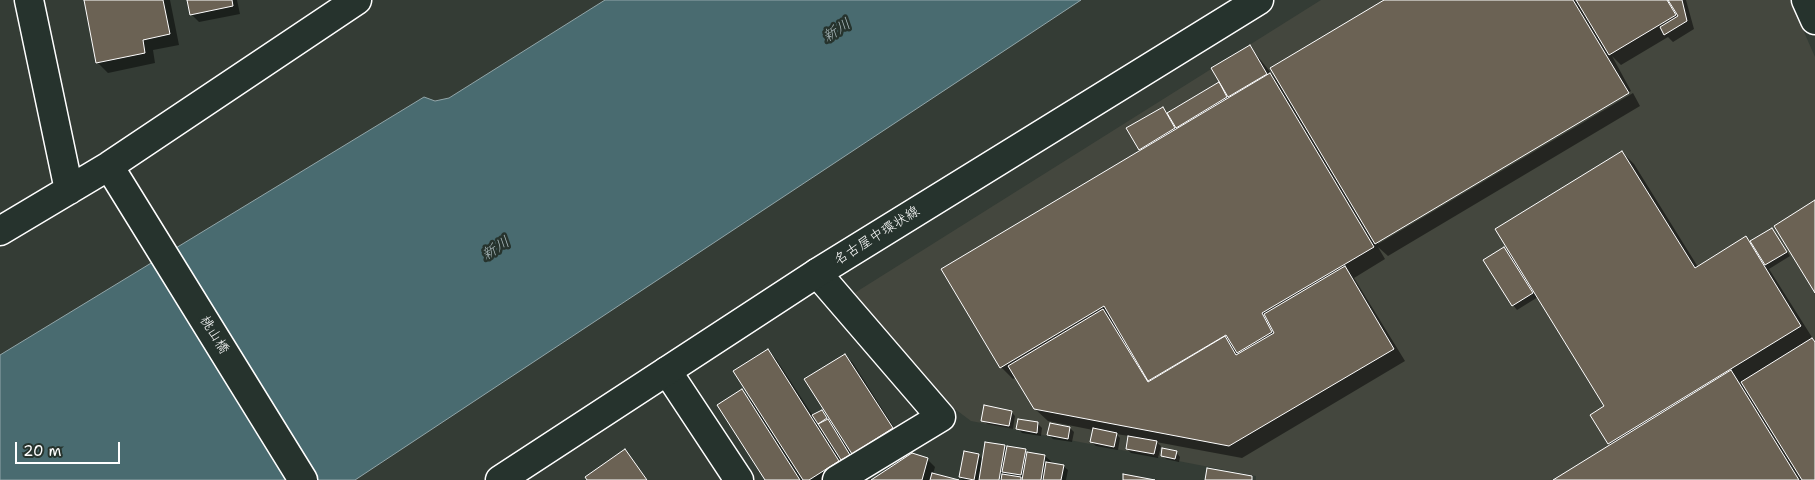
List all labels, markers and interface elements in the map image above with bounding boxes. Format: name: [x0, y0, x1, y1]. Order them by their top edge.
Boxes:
water label: 新川: [820, 15, 854, 47]
street label: 名古屋中環状線: [831, 203, 923, 269]
water label: 新川: [479, 233, 513, 265]
street label: 桃山橋: [196, 313, 232, 357]
scale bar: [18, 432, 122, 464]
text: 20 m: [23, 441, 62, 461]

